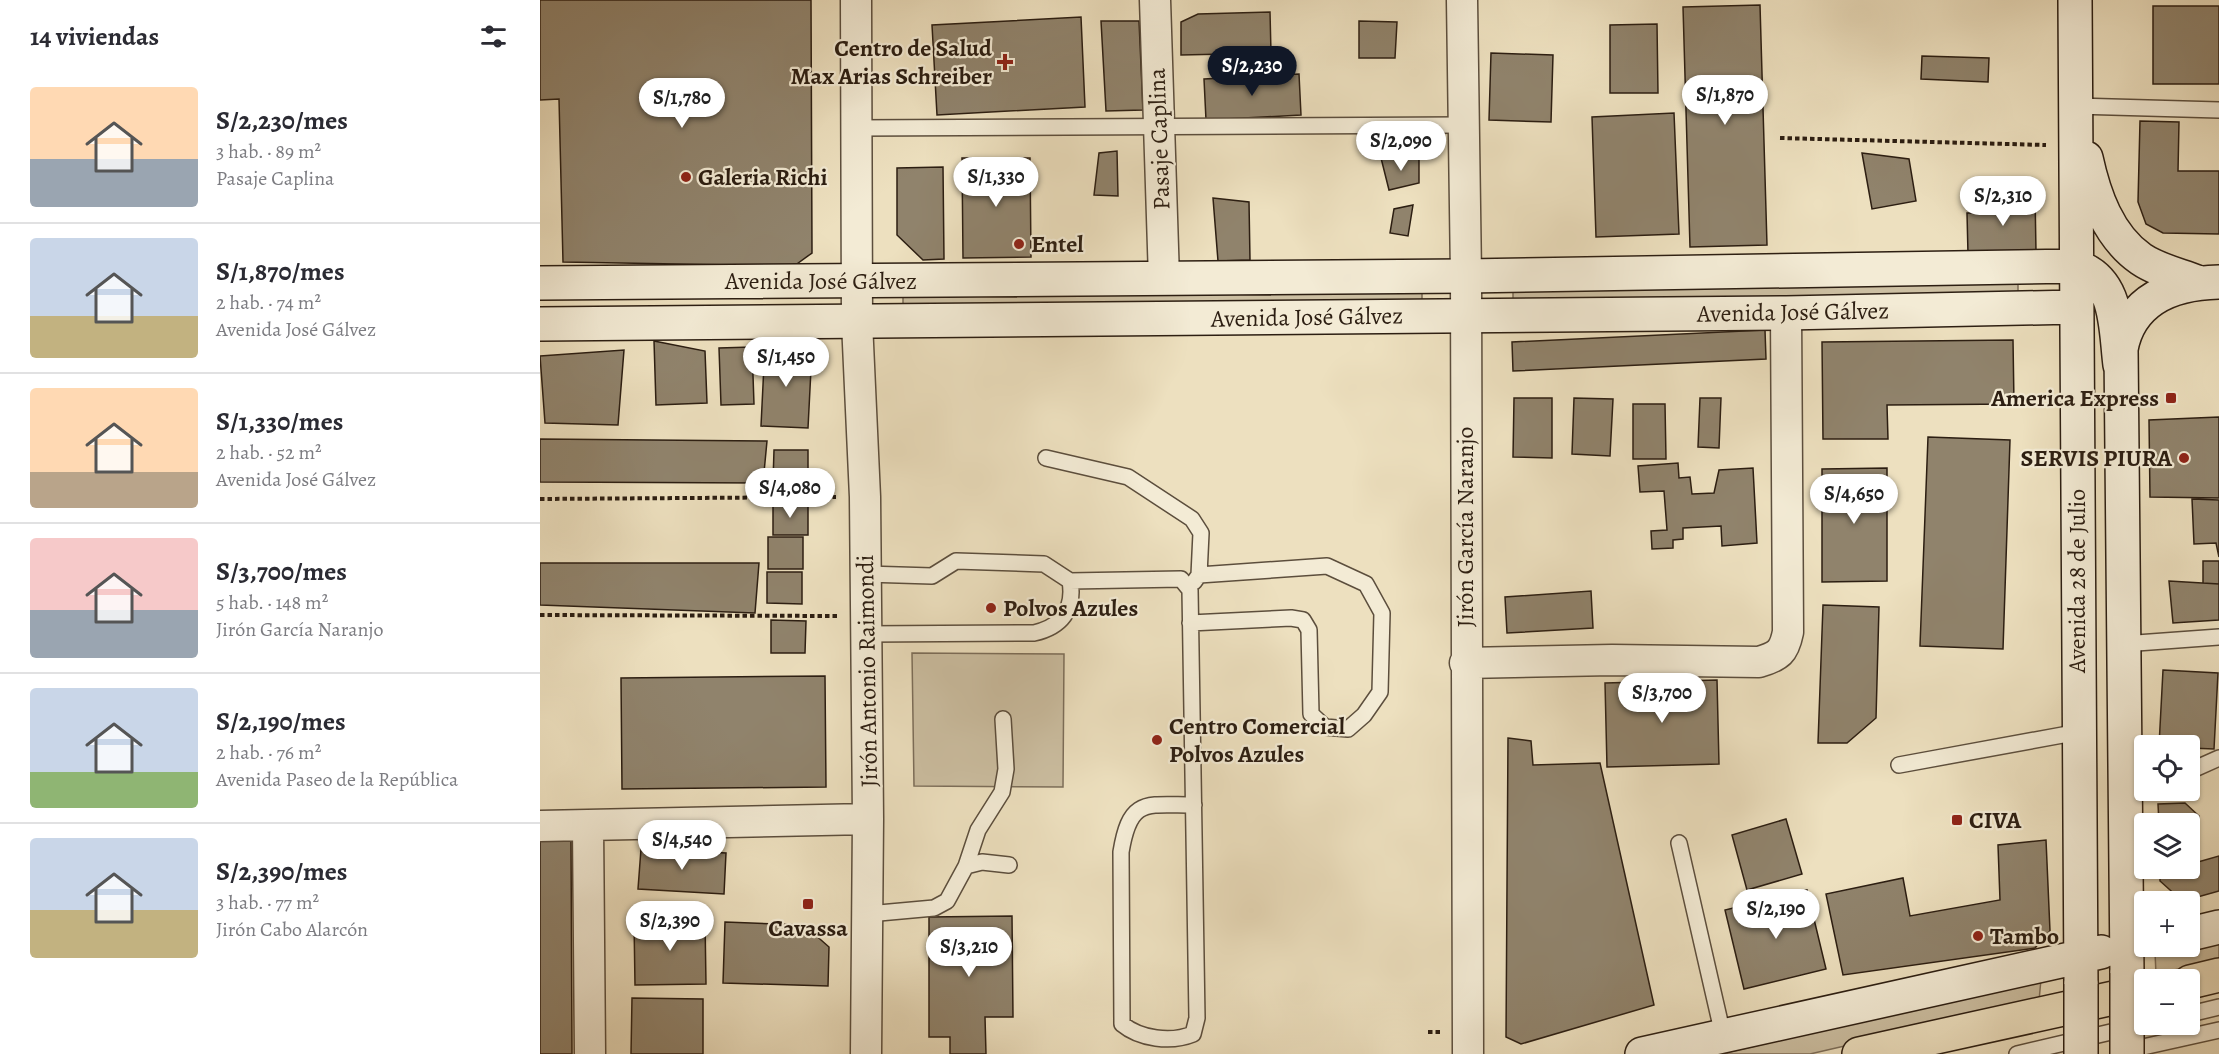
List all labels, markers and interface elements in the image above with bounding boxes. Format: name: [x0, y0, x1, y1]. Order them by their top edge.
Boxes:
text: 14 viviendas: [30, 19, 159, 54]
icon: filters: [477, 20, 510, 53]
place label: Centro de Salud Max Arias Schreiber: [791, 32, 992, 92]
pin: S/2,230: [1197, 46, 1307, 97]
text: S/2,230: [1222, 52, 1282, 79]
marker: Centro de Salud Max Arias Schreiber: [996, 53, 1014, 71]
street label: Pasaje Caplina: [1141, 67, 1177, 211]
pin: S/1,870: [1670, 75, 1780, 126]
pin: S/1,780: [627, 78, 737, 129]
text: S/1,870: [1696, 81, 1754, 108]
text: S/1,780: [653, 84, 711, 111]
text: S/2,230/mes: [216, 103, 348, 138]
icon: home: [78, 111, 150, 183]
pin: S/2,090: [1346, 121, 1456, 172]
text: S/2,090: [1370, 127, 1432, 154]
text: 3 hab. · 89 m²: [216, 138, 321, 165]
pin: S/1,330: [941, 157, 1051, 208]
place label: Galeria Richi: [698, 161, 828, 193]
text: S/1,330: [967, 163, 1025, 190]
text: Pasaje Caplina: [216, 165, 334, 192]
marker: Galeria Richi: [679, 170, 693, 184]
pin: S/2,310: [1948, 176, 2058, 227]
text: S/2,310: [1974, 182, 2032, 209]
place label: Entel: [1031, 228, 1084, 260]
marker: Entel: [1012, 237, 1026, 251]
text: S/1,870/mes: [216, 254, 345, 289]
icon: home: [78, 262, 150, 334]
street label: Avenida José Gálvez: [724, 265, 917, 297]
text: 2 hab. · 74 m²: [216, 289, 321, 316]
street label: Avenida José Gálvez: [1696, 294, 1889, 330]
street label: Avenida José Gálvez: [1210, 299, 1403, 335]
text: Avenida José Gálvez: [216, 316, 376, 343]
pin: S/1,450: [731, 337, 841, 388]
text: S/1,450: [757, 343, 815, 370]
place label: America Express: [1990, 382, 2159, 414]
marker: America Express: [2164, 391, 2178, 405]
text: S/1,330/mes: [216, 404, 343, 439]
icon: home: [78, 412, 150, 484]
street label: Jirón García Naranjo: [1449, 426, 1481, 627]
text: 2 hab. · 52 m²: [216, 439, 322, 466]
place label: SERVIS PIURA: [2021, 442, 2173, 474]
marker: SERVIS PIURA: [2177, 451, 2191, 465]
text: Avenida José Gálvez: [216, 466, 376, 493]
pin: S/4,080: [735, 468, 845, 519]
text: S/4,080: [759, 474, 821, 501]
pin: S/4,650: [1799, 474, 1909, 525]
text: S/4,650: [1824, 480, 1884, 507]
street label: Avenida 28 de Julio: [2061, 489, 2093, 674]
text: S/3,700/mes: [216, 554, 347, 589]
street label: Jirón Antonio Raimondi: [849, 554, 885, 788]
icon: home: [78, 562, 150, 634]
text: 5 hab. · 148 m²: [216, 589, 328, 616]
place label: Polvos Azules: [1003, 592, 1138, 624]
marker: Polvos Azules: [984, 601, 998, 615]
text: Jirón García Naranjo: [216, 616, 383, 643]
pin: S/3,700: [1607, 673, 1717, 724]
text: S/3,700: [1632, 679, 1692, 706]
text: S/2,190/mes: [216, 704, 346, 739]
place label: Centro Comercial Polvos Azules: [1169, 710, 1346, 770]
icon: home: [78, 712, 150, 784]
marker: Centro Comercial Polvos Azules: [1150, 733, 1164, 747]
map controls: [2134, 735, 2200, 1035]
button: locate: [2134, 735, 2200, 801]
text: 2 hab. · 76 m²: [216, 739, 321, 766]
text: Avenida Paseo de la República: [216, 766, 458, 793]
place label: CIVA: [1969, 804, 2022, 836]
marker: CIVA: [1950, 813, 1964, 827]
button: layers: [2134, 813, 2200, 879]
pin: S/4,540: [627, 820, 737, 871]
text: S/4,540: [652, 826, 712, 853]
text: S/2,390/mes: [216, 854, 347, 889]
icon: home: [78, 862, 150, 934]
text: 3 hab. · 77 m²: [216, 889, 319, 916]
pin: S/2,190: [1721, 889, 1831, 940]
button: +: [2134, 891, 2200, 957]
text: S/2,190: [1747, 895, 1805, 922]
marker: Cavassa: [801, 897, 815, 911]
pin: S/2,390: [615, 901, 725, 952]
text: S/2,390: [640, 907, 700, 934]
place label: Cavassa: [768, 912, 848, 944]
text: Jirón Cabo Alarcón: [216, 916, 368, 943]
place label: Tambo: [1990, 920, 2059, 952]
pin: S/3,210: [914, 927, 1024, 978]
marker: Tambo: [1971, 929, 1985, 943]
text: S/3,210: [940, 933, 998, 960]
button: −: [2134, 969, 2200, 1035]

